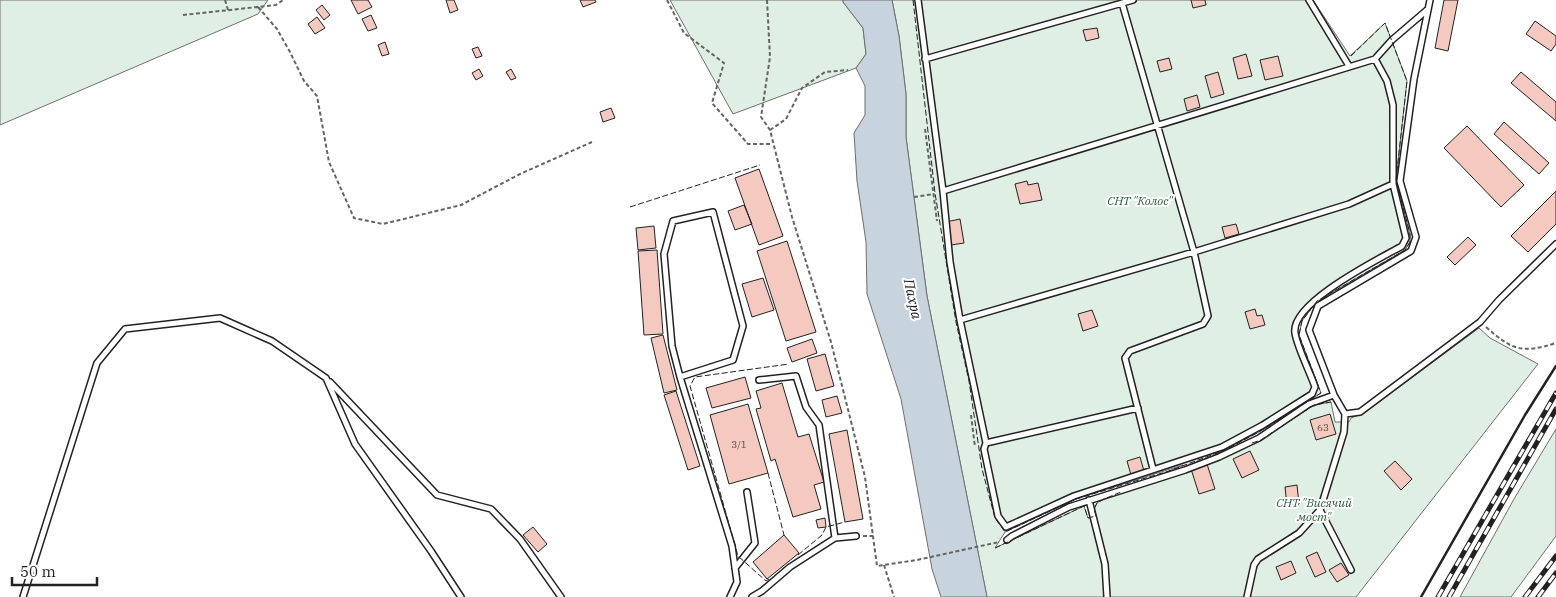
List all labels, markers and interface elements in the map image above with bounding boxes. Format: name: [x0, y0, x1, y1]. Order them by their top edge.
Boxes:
park label: СНТ "Колос": [1107, 193, 1174, 208]
water label: Пахра: [900, 276, 926, 321]
house number: 63: [1317, 421, 1329, 434]
house number: 3/1: [731, 438, 747, 451]
park label: СНТ "Висячий мост": [1276, 495, 1352, 524]
scale bar: [12, 554, 98, 586]
text: 50 m: [20, 562, 56, 581]

